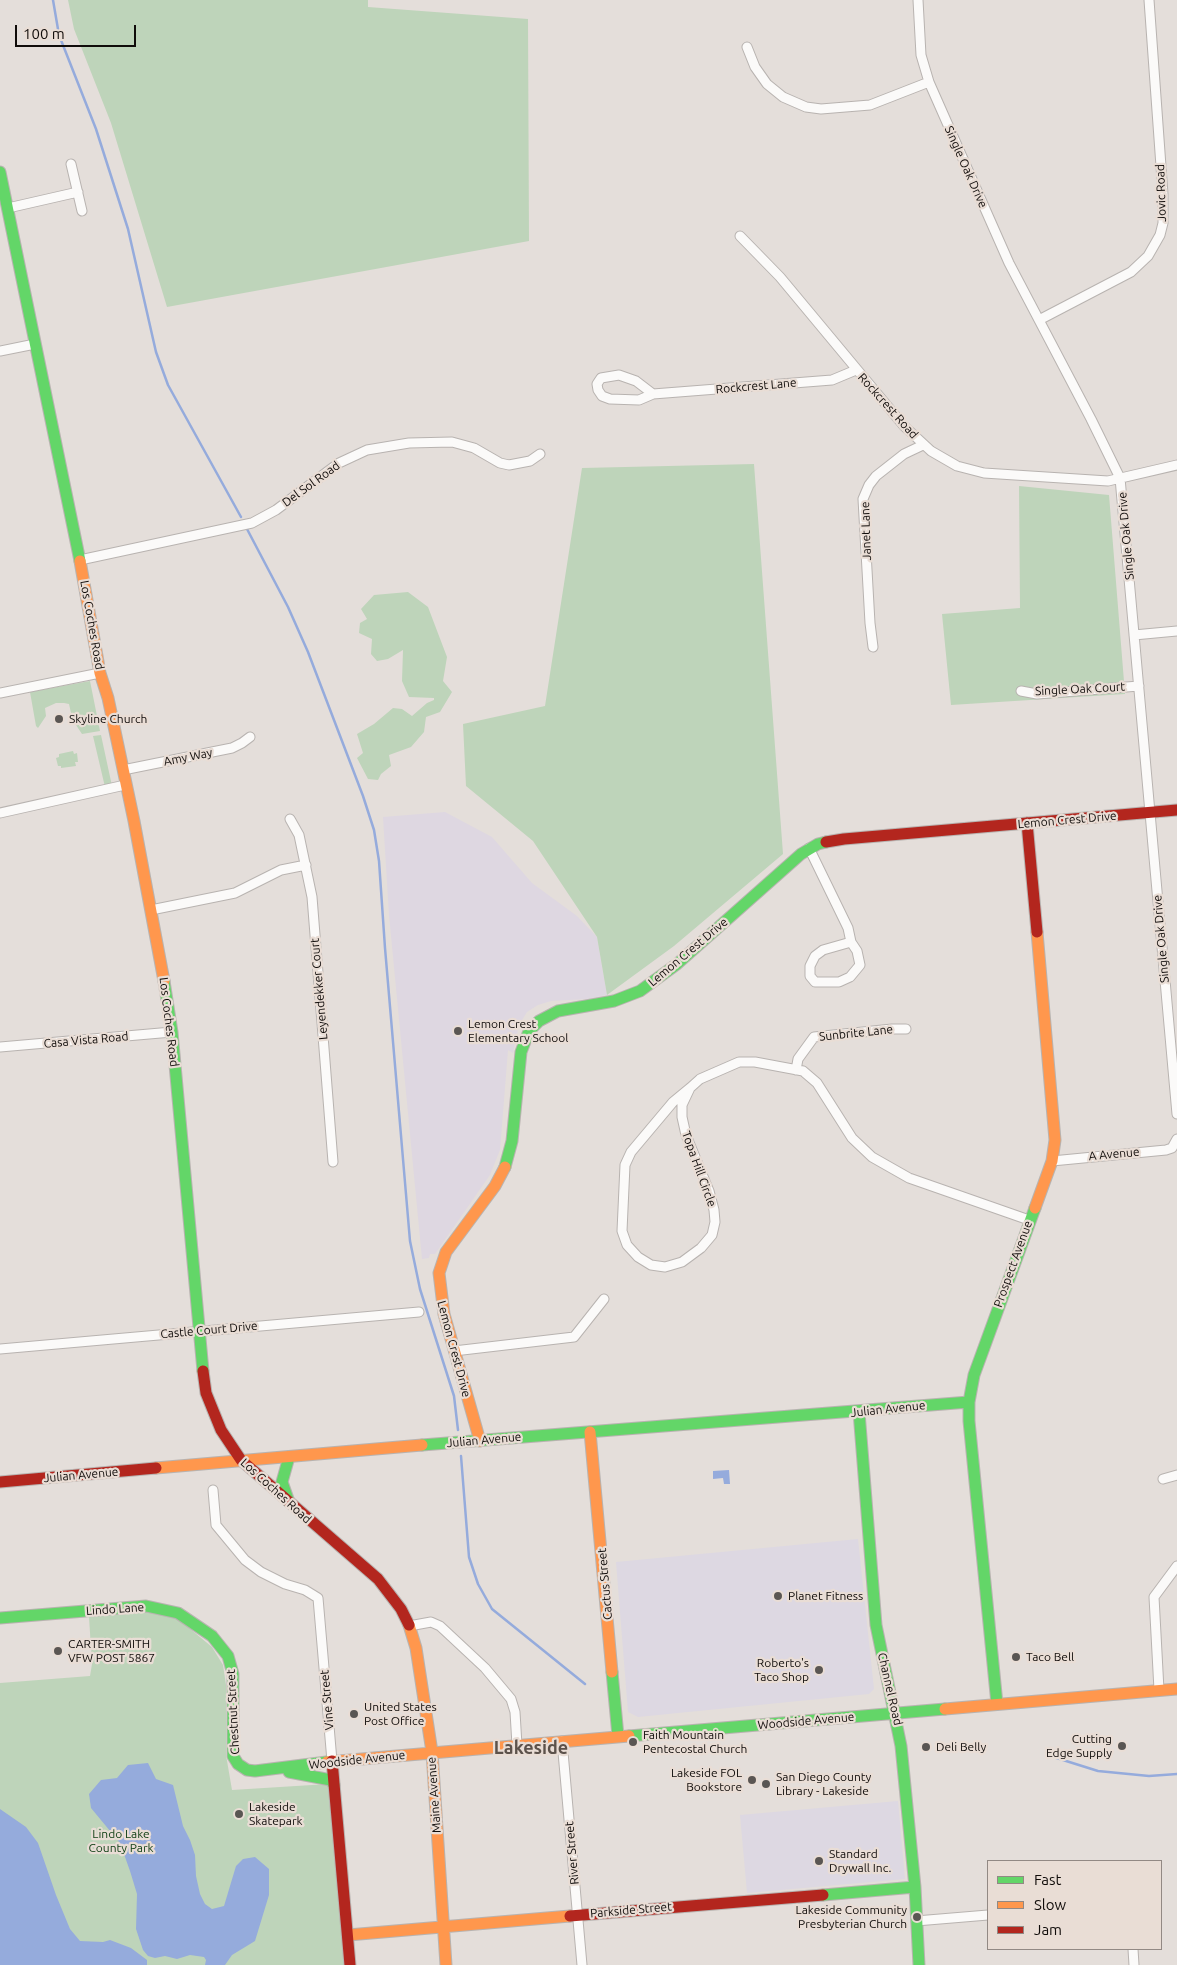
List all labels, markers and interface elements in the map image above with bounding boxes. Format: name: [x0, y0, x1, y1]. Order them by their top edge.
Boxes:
scale bar: [18, 15, 139, 47]
text: 100 m: [23, 25, 65, 42]
street label: Single Oak Drive: [942, 124, 990, 210]
street label: Jovic Road: [1153, 164, 1169, 222]
street label: Rockcrest Road: [855, 370, 921, 442]
street label: Rockcrest Lane: [715, 375, 797, 397]
street label: Del Sol Road: [279, 458, 343, 510]
street label: Single Oak Drive: [1115, 491, 1137, 581]
street label: Janet Lane: [858, 501, 874, 561]
street label: Los Coches Road: [77, 579, 107, 671]
street label: Single Oak Court: [1035, 679, 1125, 699]
place label: Skyline Church: [69, 712, 147, 726]
marker: Skyline Church: [53, 713, 65, 725]
street label: Amy Way: [162, 745, 214, 769]
street label: Lemon Crest Drive: [1017, 809, 1117, 831]
street label: Single Oak Drive: [1150, 894, 1172, 984]
street label: Lemon Crest Drive: [645, 915, 731, 989]
street label: Leyendekker Court: [307, 938, 331, 1040]
street label: Los Coches Road: [156, 976, 182, 1068]
place label: Lemon Crest Elementary School: [468, 1017, 568, 1045]
street label: Sunbrite Lane: [818, 1022, 894, 1044]
marker: Lemon Crest Elementary School: [452, 1025, 464, 1037]
street label: Casa Vista Road: [43, 1029, 129, 1051]
street label: Topa Hill Circle: [679, 1129, 719, 1209]
street label: A Avenue: [1088, 1145, 1140, 1163]
street label: Prospect Avenue: [991, 1219, 1035, 1309]
street label: Lemon Crest Drive: [434, 1299, 474, 1399]
street label: Castle Court Drive: [160, 1319, 258, 1341]
street label: Julian Avenue: [850, 1398, 926, 1420]
street label: Julian Avenue: [446, 1430, 522, 1450]
street label: Los Coches Road: [238, 1455, 314, 1527]
street label: Julian Avenue: [43, 1465, 119, 1485]
street label: Cactus Street: [595, 1547, 615, 1621]
place label: Planet Fitness: [788, 1589, 863, 1603]
marker: Planet Fitness: [772, 1590, 784, 1602]
street label: Lindo Lane: [85, 1600, 145, 1618]
place label: CARTER-SMITH VFW POST 5867: [68, 1637, 155, 1665]
marker: CARTER-SMITH VFW POST 5867: [52, 1645, 64, 1657]
place label: Taco Bell: [1026, 1650, 1074, 1664]
street label: Channel Road: [875, 1651, 905, 1727]
marker: Taco Bell: [1010, 1651, 1022, 1663]
place label: Roberto's Taco Shop: [754, 1656, 809, 1684]
marker: Roberto's Taco Shop: [813, 1664, 825, 1676]
street label: Chestnut Street: [224, 1669, 242, 1755]
street label: Vine Street: [317, 1669, 337, 1731]
place label: United States Post Office: [364, 1700, 437, 1728]
marker: United States Post Office: [348, 1708, 360, 1720]
street label: Woodside Avenue: [757, 1710, 855, 1732]
place label: Faith Mountain Pentecostal Church: [643, 1728, 747, 1756]
place label: Cutting Edge Supply: [1046, 1732, 1112, 1760]
marker: Faith Mountain Pentecostal Church: [627, 1736, 639, 1748]
district label: Lakeside: [494, 1737, 568, 1759]
place label: Deli Belly: [936, 1740, 986, 1754]
marker: Cutting Edge Supply: [1116, 1740, 1128, 1752]
marker: Deli Belly: [920, 1741, 932, 1753]
street label: Woodside Avenue: [308, 1748, 406, 1772]
street label: Maine Avenue: [424, 1757, 444, 1833]
place label: Lakeside FOL Bookstore: [671, 1766, 742, 1794]
place label: San Diego County Library - Lakeside: [776, 1770, 871, 1798]
marker: Lakeside FOL Bookstore: [746, 1774, 758, 1786]
marker: San Diego County Library - Lakeside: [760, 1778, 772, 1790]
place label: Lakeside Skatepark: [249, 1800, 303, 1828]
marker: Lakeside Skatepark: [233, 1808, 245, 1820]
street label: River Street: [562, 1821, 582, 1885]
park label: Lindo Lake County Park: [88, 1827, 154, 1855]
place label: Standard Drywall Inc.: [829, 1847, 891, 1875]
marker: Standard Drywall Inc.: [813, 1855, 825, 1867]
legend: [987, 1860, 1162, 1950]
text: Fast: [1034, 1871, 1061, 1888]
text: Slow: [1034, 1896, 1066, 1913]
street label: Parkside Street: [590, 1899, 672, 1921]
place label: Lakeside Community Presbyterian Church: [796, 1903, 907, 1931]
marker: Lakeside Community Presbyterian Church: [911, 1911, 923, 1923]
text: Jam: [1034, 1921, 1062, 1938]

